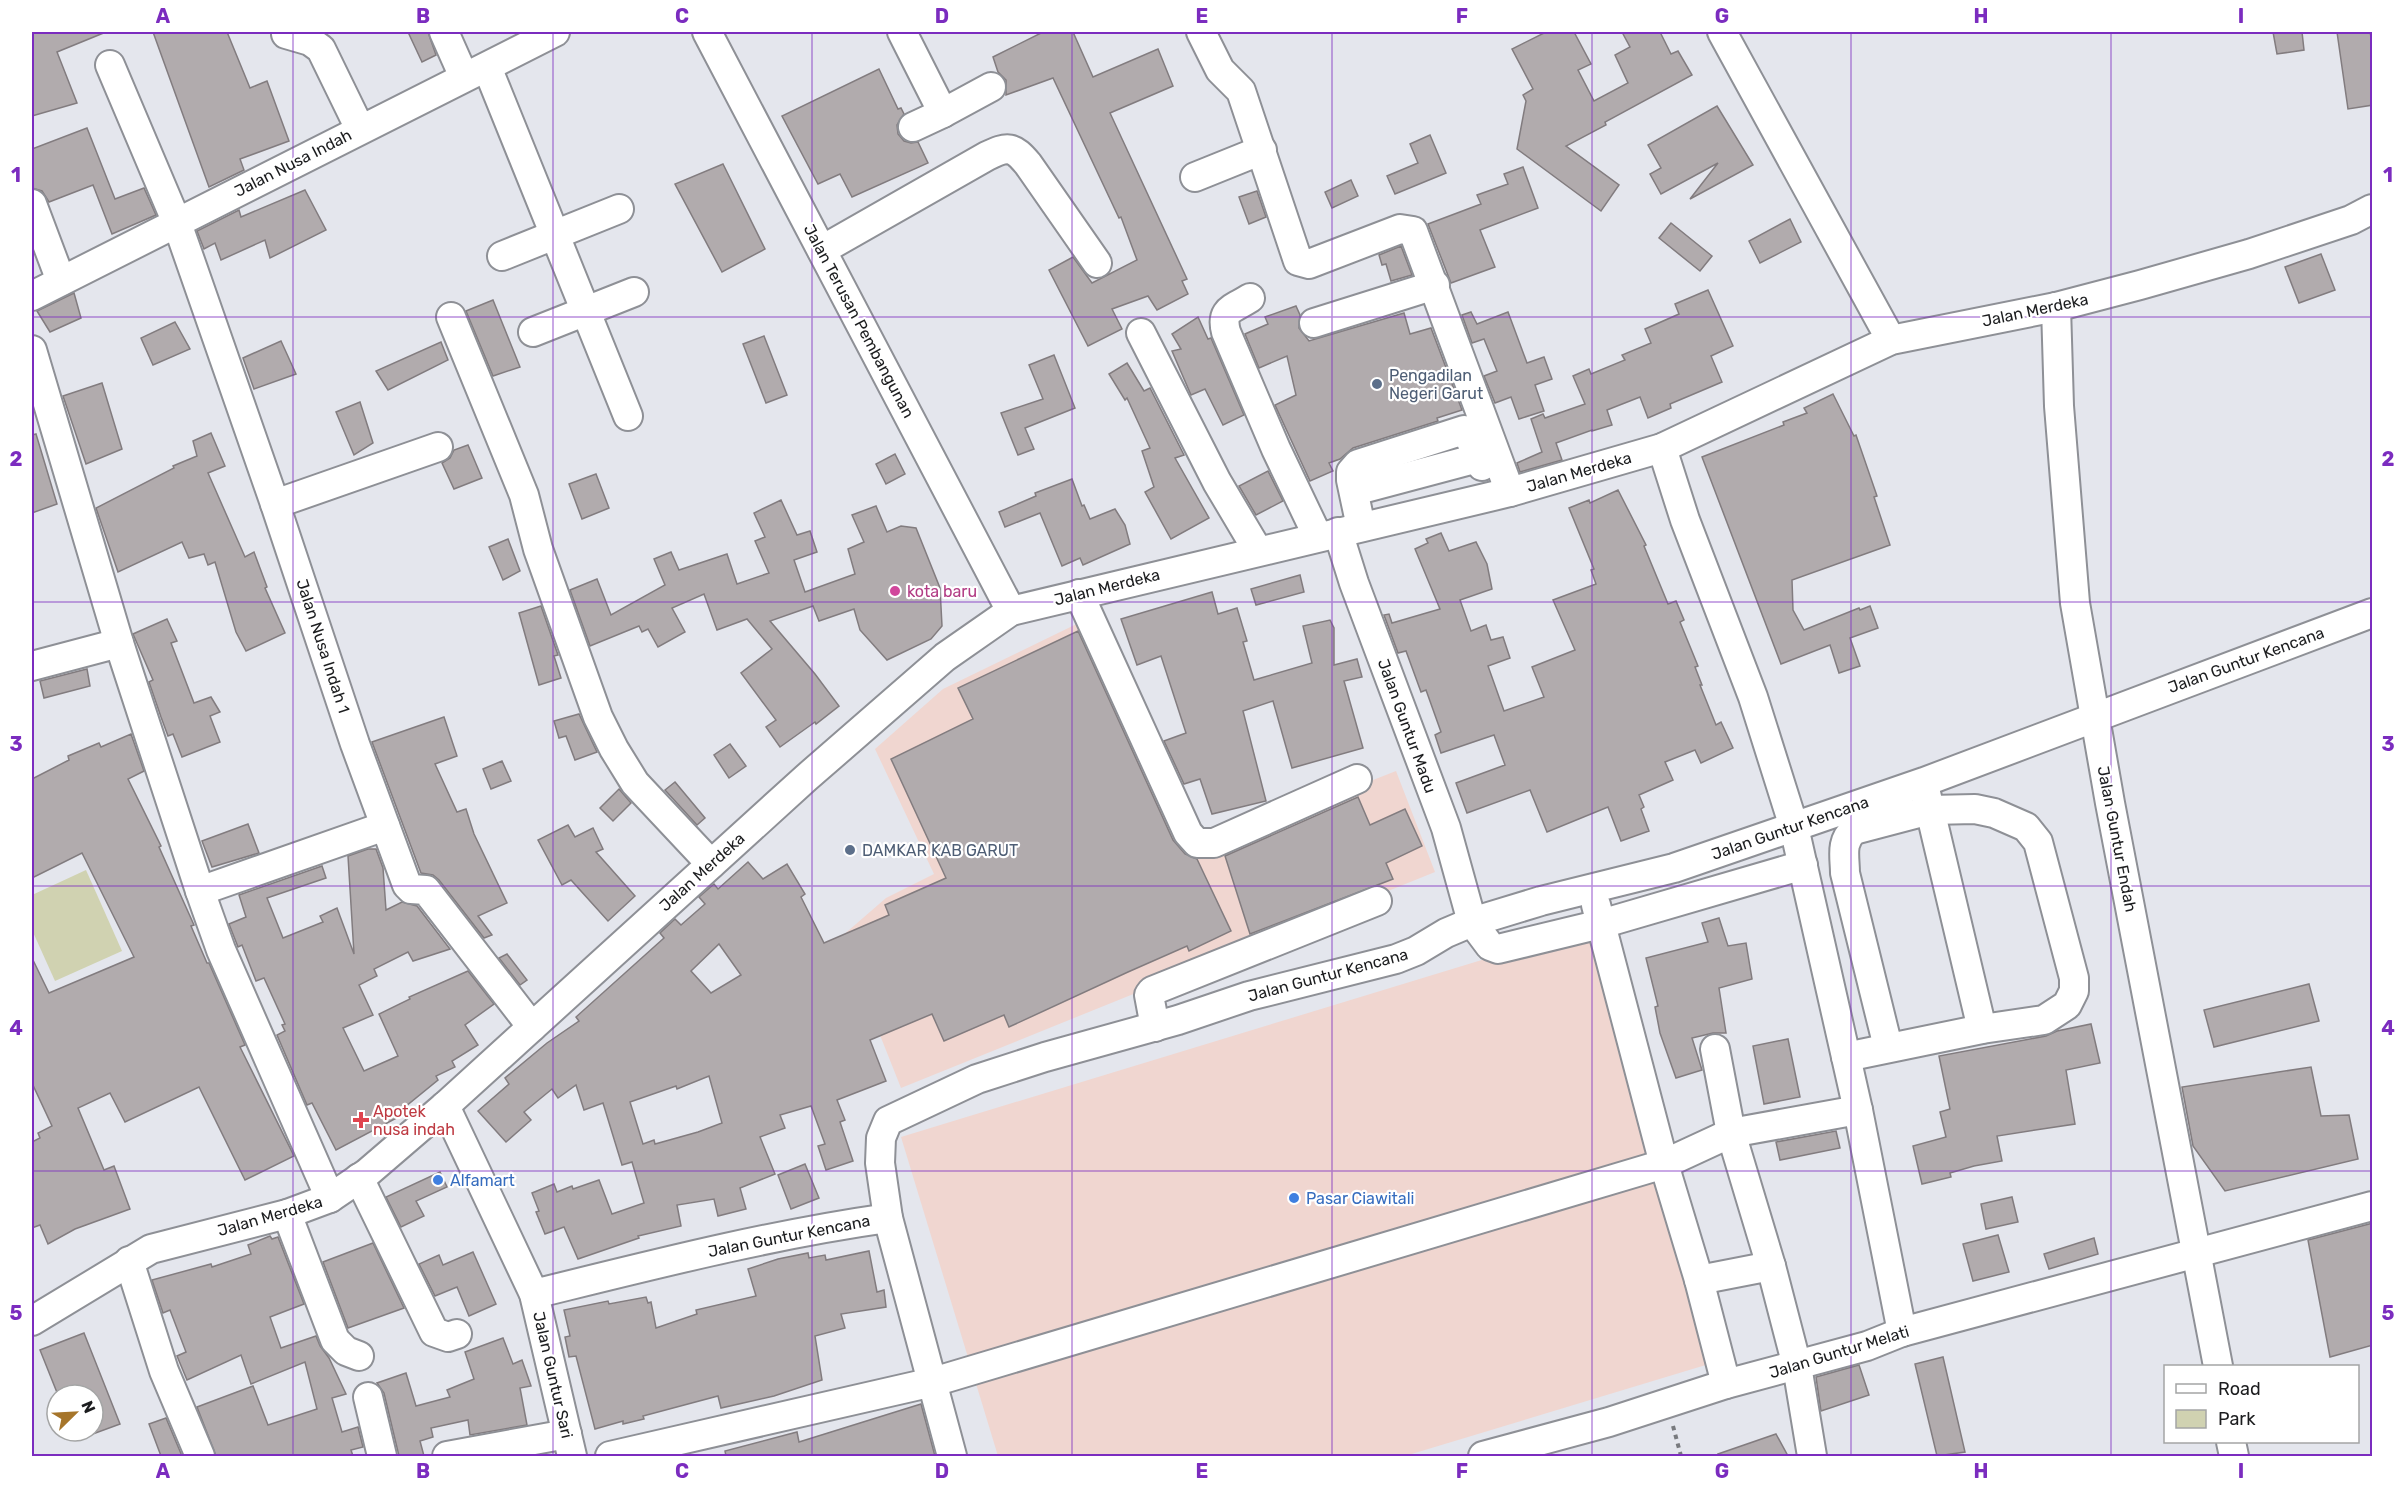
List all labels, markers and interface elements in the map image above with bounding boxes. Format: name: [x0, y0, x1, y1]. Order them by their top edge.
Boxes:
text: A: [156, 4, 171, 28]
text: B: [416, 4, 430, 28]
text: C: [675, 4, 689, 28]
text: D: [935, 4, 949, 28]
text: E: [1196, 4, 1208, 28]
text: F: [1456, 4, 1468, 28]
text: G: [1715, 4, 1729, 28]
text: H: [1974, 4, 1988, 28]
text: I: [2238, 4, 2244, 28]
street label: Jalan Nusa Indah: [231, 125, 355, 201]
text: 1: [11, 163, 21, 187]
text: 1: [2383, 163, 2393, 187]
street label: Jalan Terusan Pembangunan: [800, 221, 918, 421]
street label: Jalan Merdeka: [1980, 289, 2090, 331]
place label: Pengadilan Negeri Garut: [1389, 366, 1483, 403]
marker: Pengadilan Negeri Garut: [1370, 377, 1384, 391]
text: 2: [10, 447, 23, 471]
text: 2: [2382, 447, 2395, 471]
street label: Jalan Merdeka: [1524, 448, 1634, 496]
street label: Jalan Merdeka: [1052, 565, 1162, 609]
street label: Jalan Nusa Indah 1: [292, 577, 354, 715]
place label: kota baru: [907, 582, 977, 601]
marker: kota baru: [888, 584, 902, 598]
street label: Jalan Guntur Kencana: [2165, 623, 2327, 697]
street label: Jalan Guntur Madu: [1374, 656, 1440, 796]
text: 3: [9, 732, 23, 756]
text: 3: [2381, 732, 2395, 756]
street label: Jalan Guntur Endah: [2094, 764, 2140, 914]
street label: Jalan Guntur Kencana: [1709, 792, 1871, 864]
street label: Jalan Merdeka: [655, 829, 749, 915]
place label: DAMKAR KAB GARUT: [862, 841, 1018, 860]
marker: DAMKAR KAB GARUT: [843, 843, 857, 857]
street label: Jalan Guntur Kencana: [1246, 944, 1410, 1006]
text: 4: [9, 1016, 23, 1040]
text: 4: [2381, 1016, 2395, 1040]
place label: Apotek nusa indah: [373, 1102, 455, 1139]
marker: Apotek nusa indah: [354, 1113, 368, 1127]
place label: Alfamart: [450, 1171, 515, 1190]
marker: Alfamart: [431, 1173, 445, 1187]
place label: Pasar Ciawitali: [1306, 1189, 1414, 1208]
marker: Pasar Ciawitali: [1287, 1191, 1301, 1205]
street label: Jalan Merdeka: [215, 1192, 325, 1240]
street label: Jalan Guntur Kencana: [706, 1211, 872, 1261]
text: 5: [10, 1301, 23, 1325]
text: 5: [2382, 1301, 2395, 1325]
street label: Jalan Guntur Sari: [529, 1310, 577, 1440]
street label: Jalan Guntur Melati: [1767, 1322, 1911, 1382]
legend: [2164, 1365, 2359, 1443]
text: Road: [2218, 1378, 2261, 1400]
north arrow: [45, 1383, 105, 1443]
text: N: [77, 1398, 99, 1416]
text: Park: [2218, 1408, 2256, 1430]
text: A: [156, 1459, 171, 1483]
text: B: [416, 1459, 430, 1483]
text: C: [675, 1459, 689, 1483]
text: D: [935, 1459, 949, 1483]
text: E: [1196, 1459, 1208, 1483]
text: F: [1456, 1459, 1468, 1483]
text: G: [1715, 1459, 1729, 1483]
text: H: [1974, 1459, 1988, 1483]
text: I: [2238, 1459, 2244, 1483]

